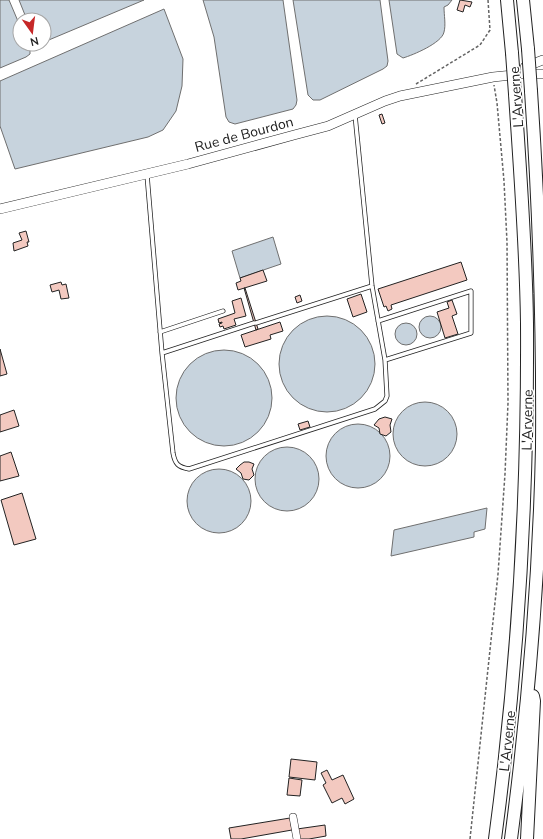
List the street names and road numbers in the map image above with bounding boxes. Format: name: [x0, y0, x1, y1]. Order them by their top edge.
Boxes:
street label: L'Arverne: [505, 66, 528, 128]
street label: Rue de Bourdon: [193, 112, 296, 157]
street label: L'Arverne: [517, 389, 538, 451]
street label: L'Arverne: [495, 710, 520, 773]

